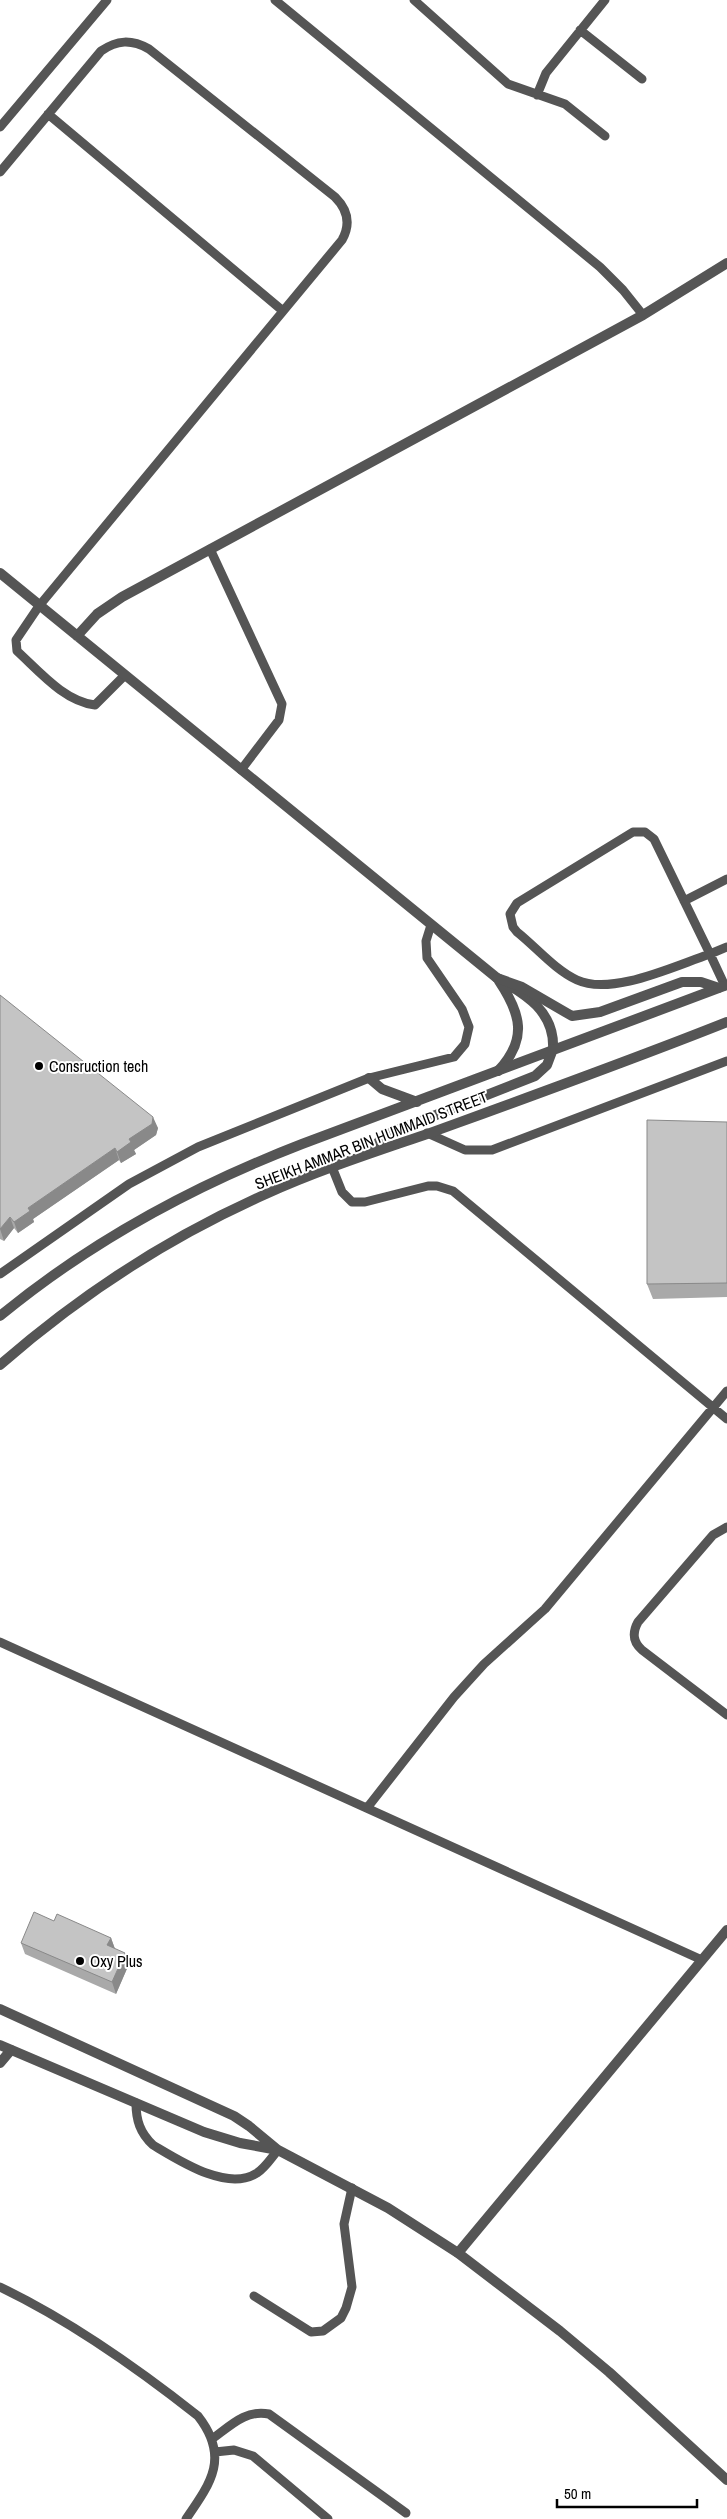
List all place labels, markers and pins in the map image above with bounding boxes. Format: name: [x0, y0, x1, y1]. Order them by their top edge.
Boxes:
place label: Consruction tech: [49, 1055, 148, 1077]
marker: Consruction tech: [33, 1060, 45, 1072]
place label: Oxy Plus: [90, 1950, 143, 1972]
marker: Oxy Plus: [74, 1955, 86, 1967]

